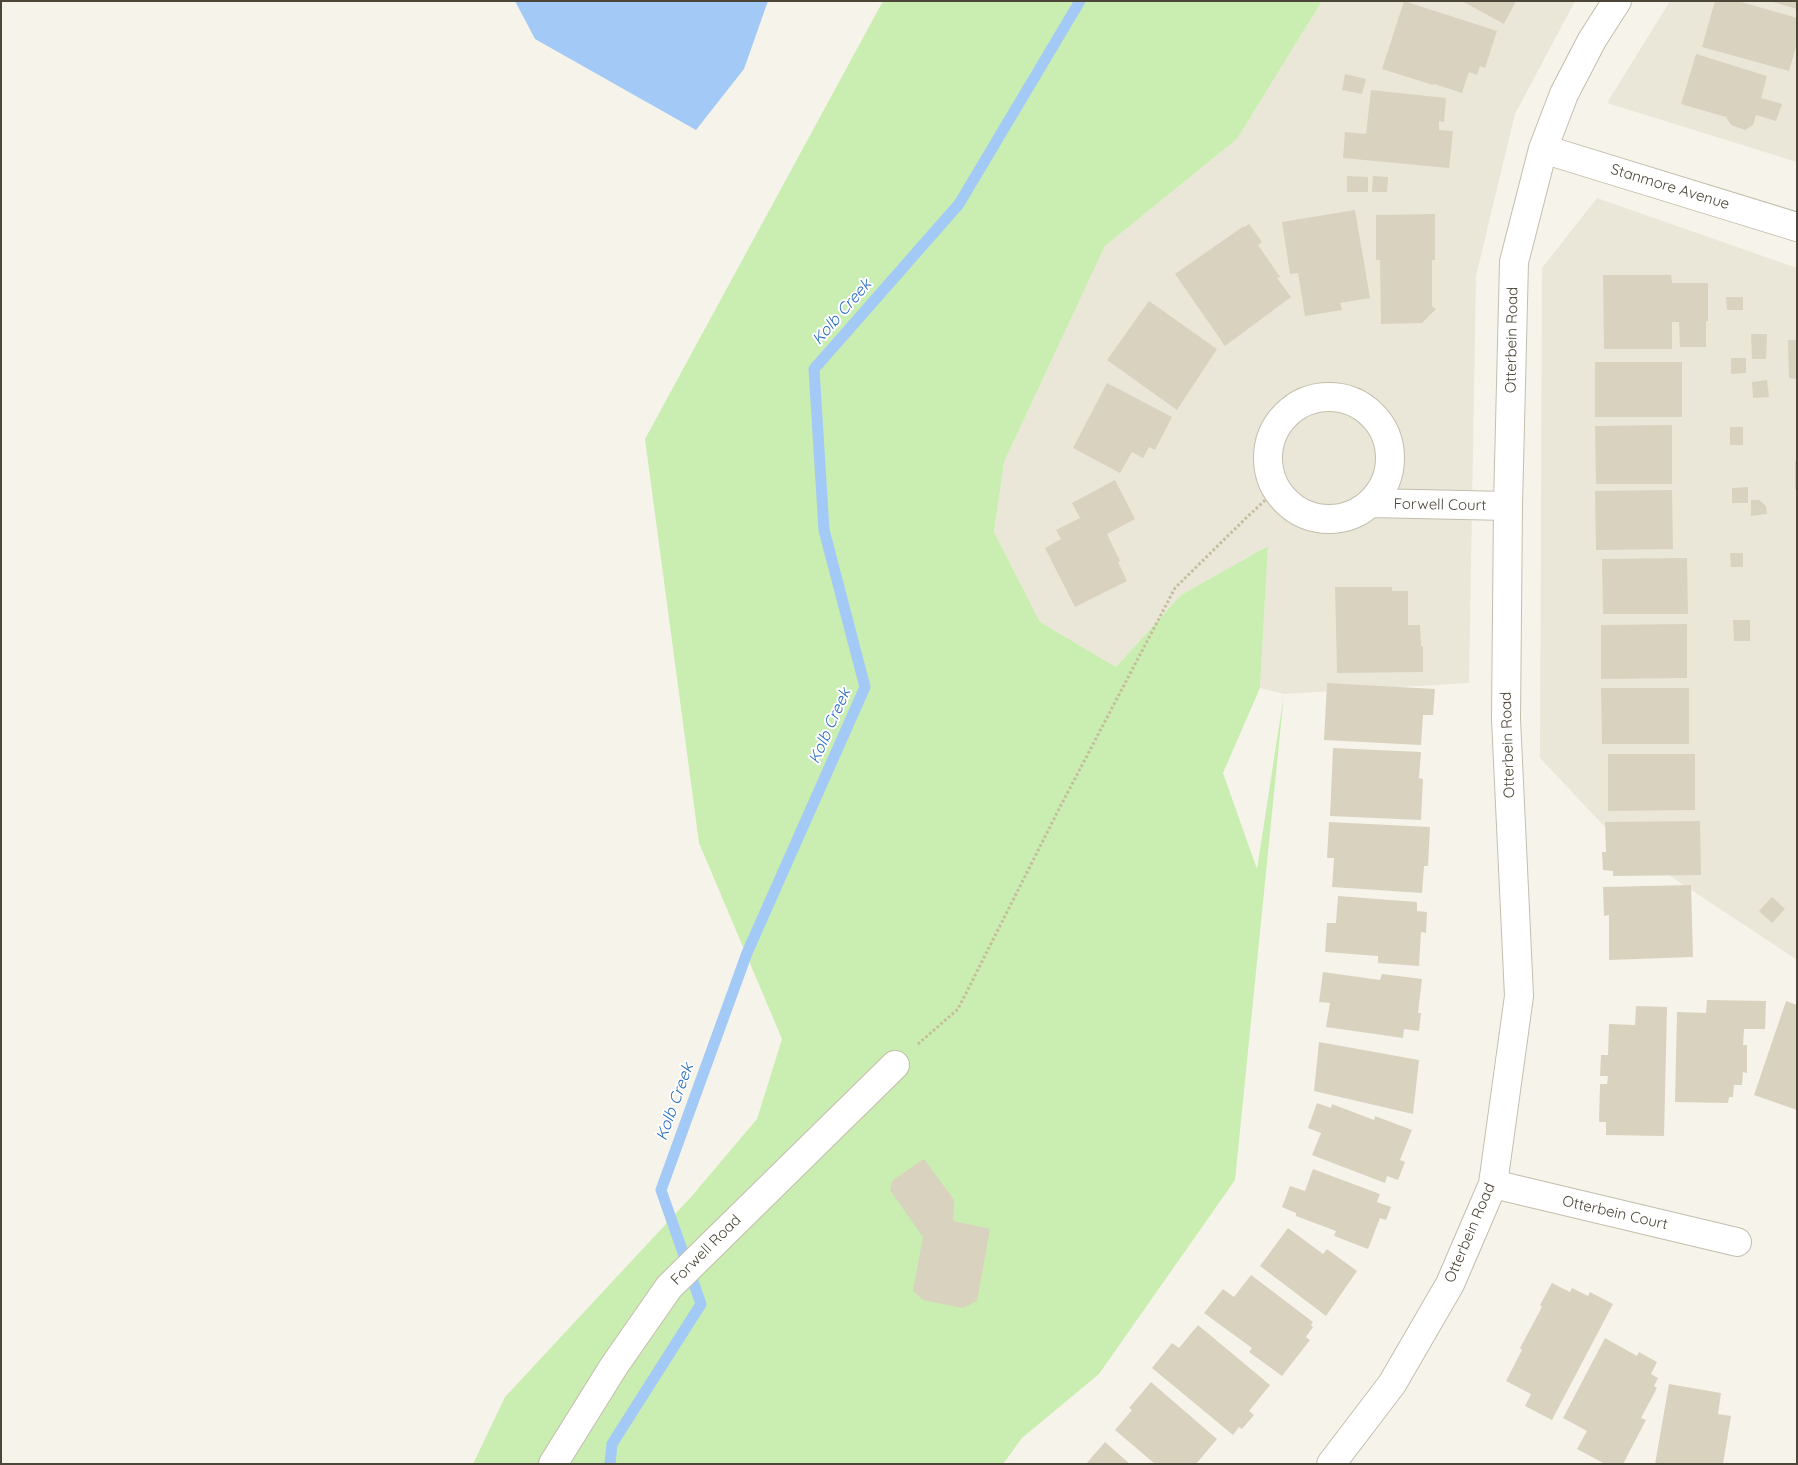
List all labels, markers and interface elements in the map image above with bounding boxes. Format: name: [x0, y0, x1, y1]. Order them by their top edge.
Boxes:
street label: Stanmore Avenue: [1608, 160, 1732, 214]
water label: Kolb Creek: [808, 275, 876, 349]
street label: Otterbein Road: [1502, 287, 1522, 393]
street label: Forwell Court: [1393, 495, 1487, 515]
water label: Kolb Creek: [805, 685, 855, 767]
street label: Otterbein Road: [1497, 691, 1519, 799]
water label: Kolb Creek: [652, 1061, 698, 1143]
street label: Otterbein Road: [1441, 1180, 1499, 1286]
street label: Otterbein Court: [1561, 1192, 1669, 1234]
street label: Forwell Road: [667, 1211, 745, 1289]

